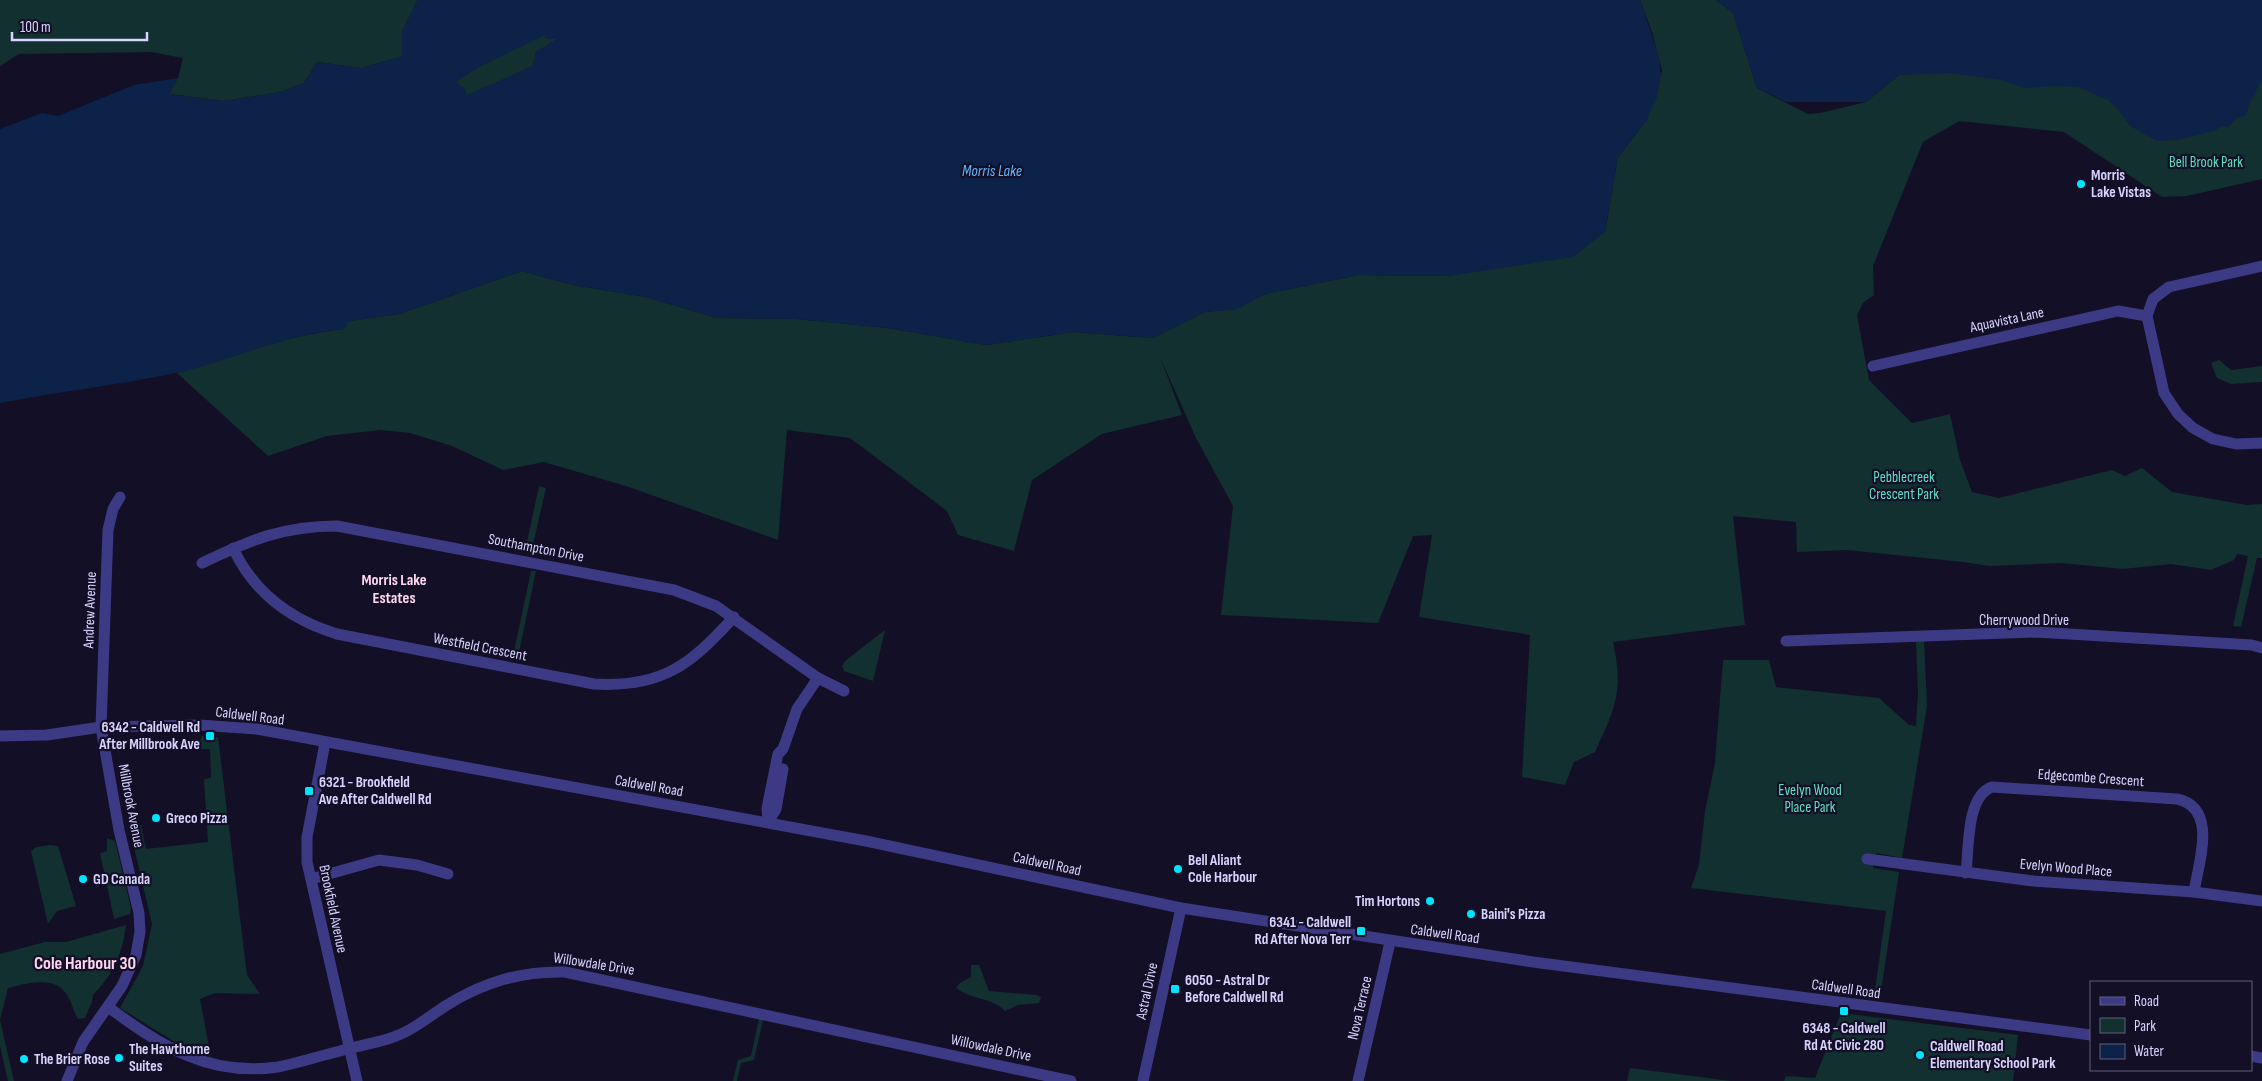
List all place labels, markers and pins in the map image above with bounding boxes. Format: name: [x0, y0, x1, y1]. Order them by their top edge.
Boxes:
place label: Morris Lake Vistas: [2091, 166, 2151, 202]
marker: Morris Lake Vistas: [2075, 178, 2087, 190]
place label: 6342 - Caldwell Rd After Millbrook Ave: [98, 718, 200, 754]
marker: 6342 - Caldwell Rd After Millbrook Ave: [204, 730, 216, 742]
place label: 6321 - Brookfield Ave After Caldwell Rd: [318, 773, 432, 809]
marker: 6321 - Brookfield Ave After Caldwell Rd: [303, 785, 315, 797]
place label: Greco Pizza: [166, 809, 227, 828]
marker: Greco Pizza: [150, 812, 162, 824]
place label: Bell Aliant Cole Harbour: [1188, 851, 1257, 887]
marker: Bell Aliant Cole Harbour: [1172, 863, 1184, 875]
place label: GD Canada: [93, 870, 150, 889]
marker: GD Canada: [77, 873, 89, 885]
place label: Tim Hortons: [1355, 892, 1420, 911]
marker: Tim Hortons: [1424, 895, 1436, 907]
place label: Baini's Pizza: [1481, 905, 1545, 924]
marker: Baini's Pizza: [1465, 908, 1477, 920]
place label: 6341 - Caldwell Rd After Nova Terr: [1255, 913, 1351, 949]
marker: 6341 - Caldwell Rd After Nova Terr: [1355, 925, 1367, 937]
place label: 6050 - Astral Dr Before Caldwell Rd: [1185, 971, 1284, 1007]
marker: 6050 - Astral Dr Before Caldwell Rd: [1169, 983, 1181, 995]
marker: 6348 - Caldwell Rd At Civic 280: [1838, 1005, 1850, 1017]
place label: 6348 - Caldwell Rd At Civic 280: [1802, 1019, 1886, 1055]
place label: Caldwell Road Elementary School Park: [1930, 1037, 2056, 1073]
place label: The Hawthorne Suites: [129, 1040, 210, 1076]
marker: Caldwell Road Elementary School Park: [1914, 1049, 1926, 1061]
place label: The Brier Rose: [34, 1050, 110, 1069]
marker: The Hawthorne Suites: [113, 1052, 125, 1064]
marker: The Brier Rose: [18, 1053, 30, 1065]

